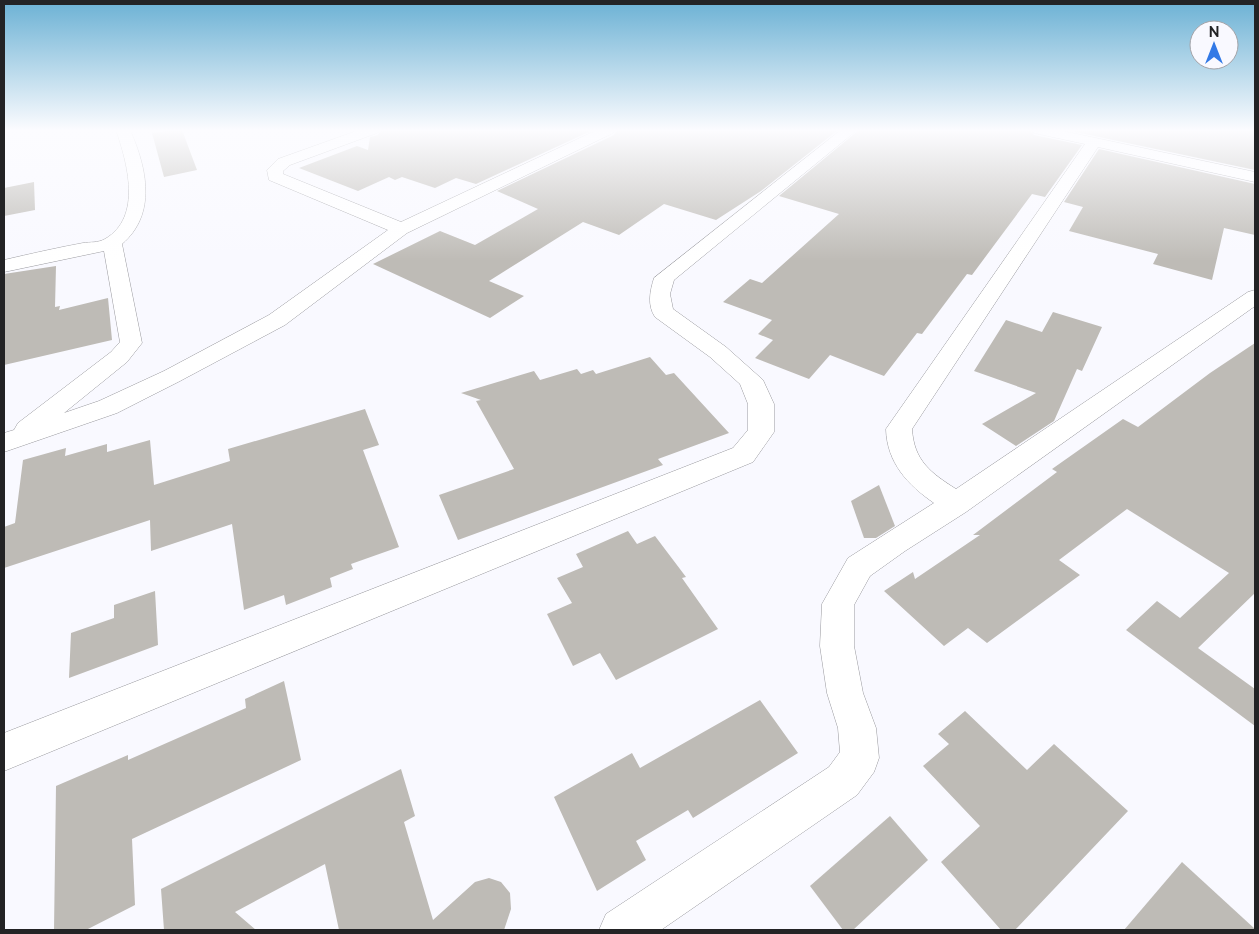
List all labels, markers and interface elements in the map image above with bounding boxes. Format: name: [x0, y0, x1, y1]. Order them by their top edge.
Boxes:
north arrow: [1189, 20, 1239, 70]
text: N: [1209, 24, 1219, 40]

